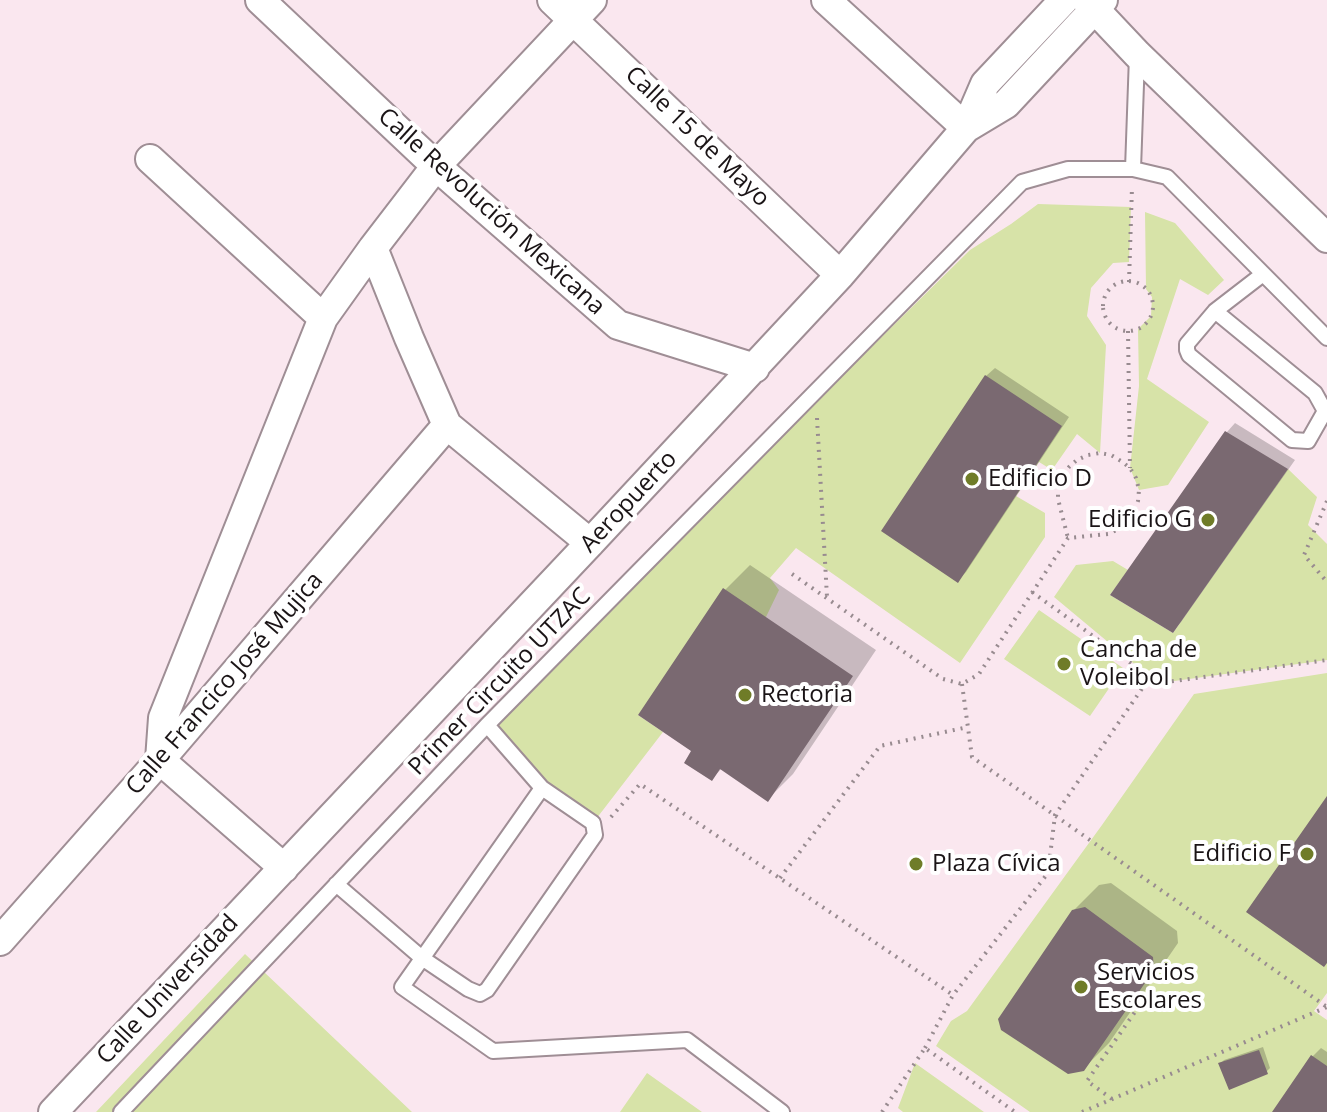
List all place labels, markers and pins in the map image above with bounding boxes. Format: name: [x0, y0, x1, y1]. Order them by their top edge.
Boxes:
place label: Edificio D: [988, 465, 1092, 493]
marker: Edificio D: [963, 470, 981, 488]
place label: Edificio G: [1088, 506, 1192, 534]
marker: Edificio G: [1199, 511, 1217, 529]
place label: Cancha de Voleibol: [1080, 636, 1197, 692]
marker: Cancha de Voleibol: [1055, 655, 1073, 673]
place label: Rectoria: [761, 681, 853, 709]
marker: Rectoria: [736, 686, 754, 704]
place label: Edificio F: [1192, 840, 1291, 868]
marker: Edificio F: [1298, 845, 1316, 863]
place label: Plaza Cívica: [932, 850, 1061, 878]
marker: Plaza Cívica: [907, 855, 925, 873]
place label: Servicios Escolares: [1097, 959, 1202, 1015]
marker: Servicios Escolares: [1072, 978, 1090, 996]

